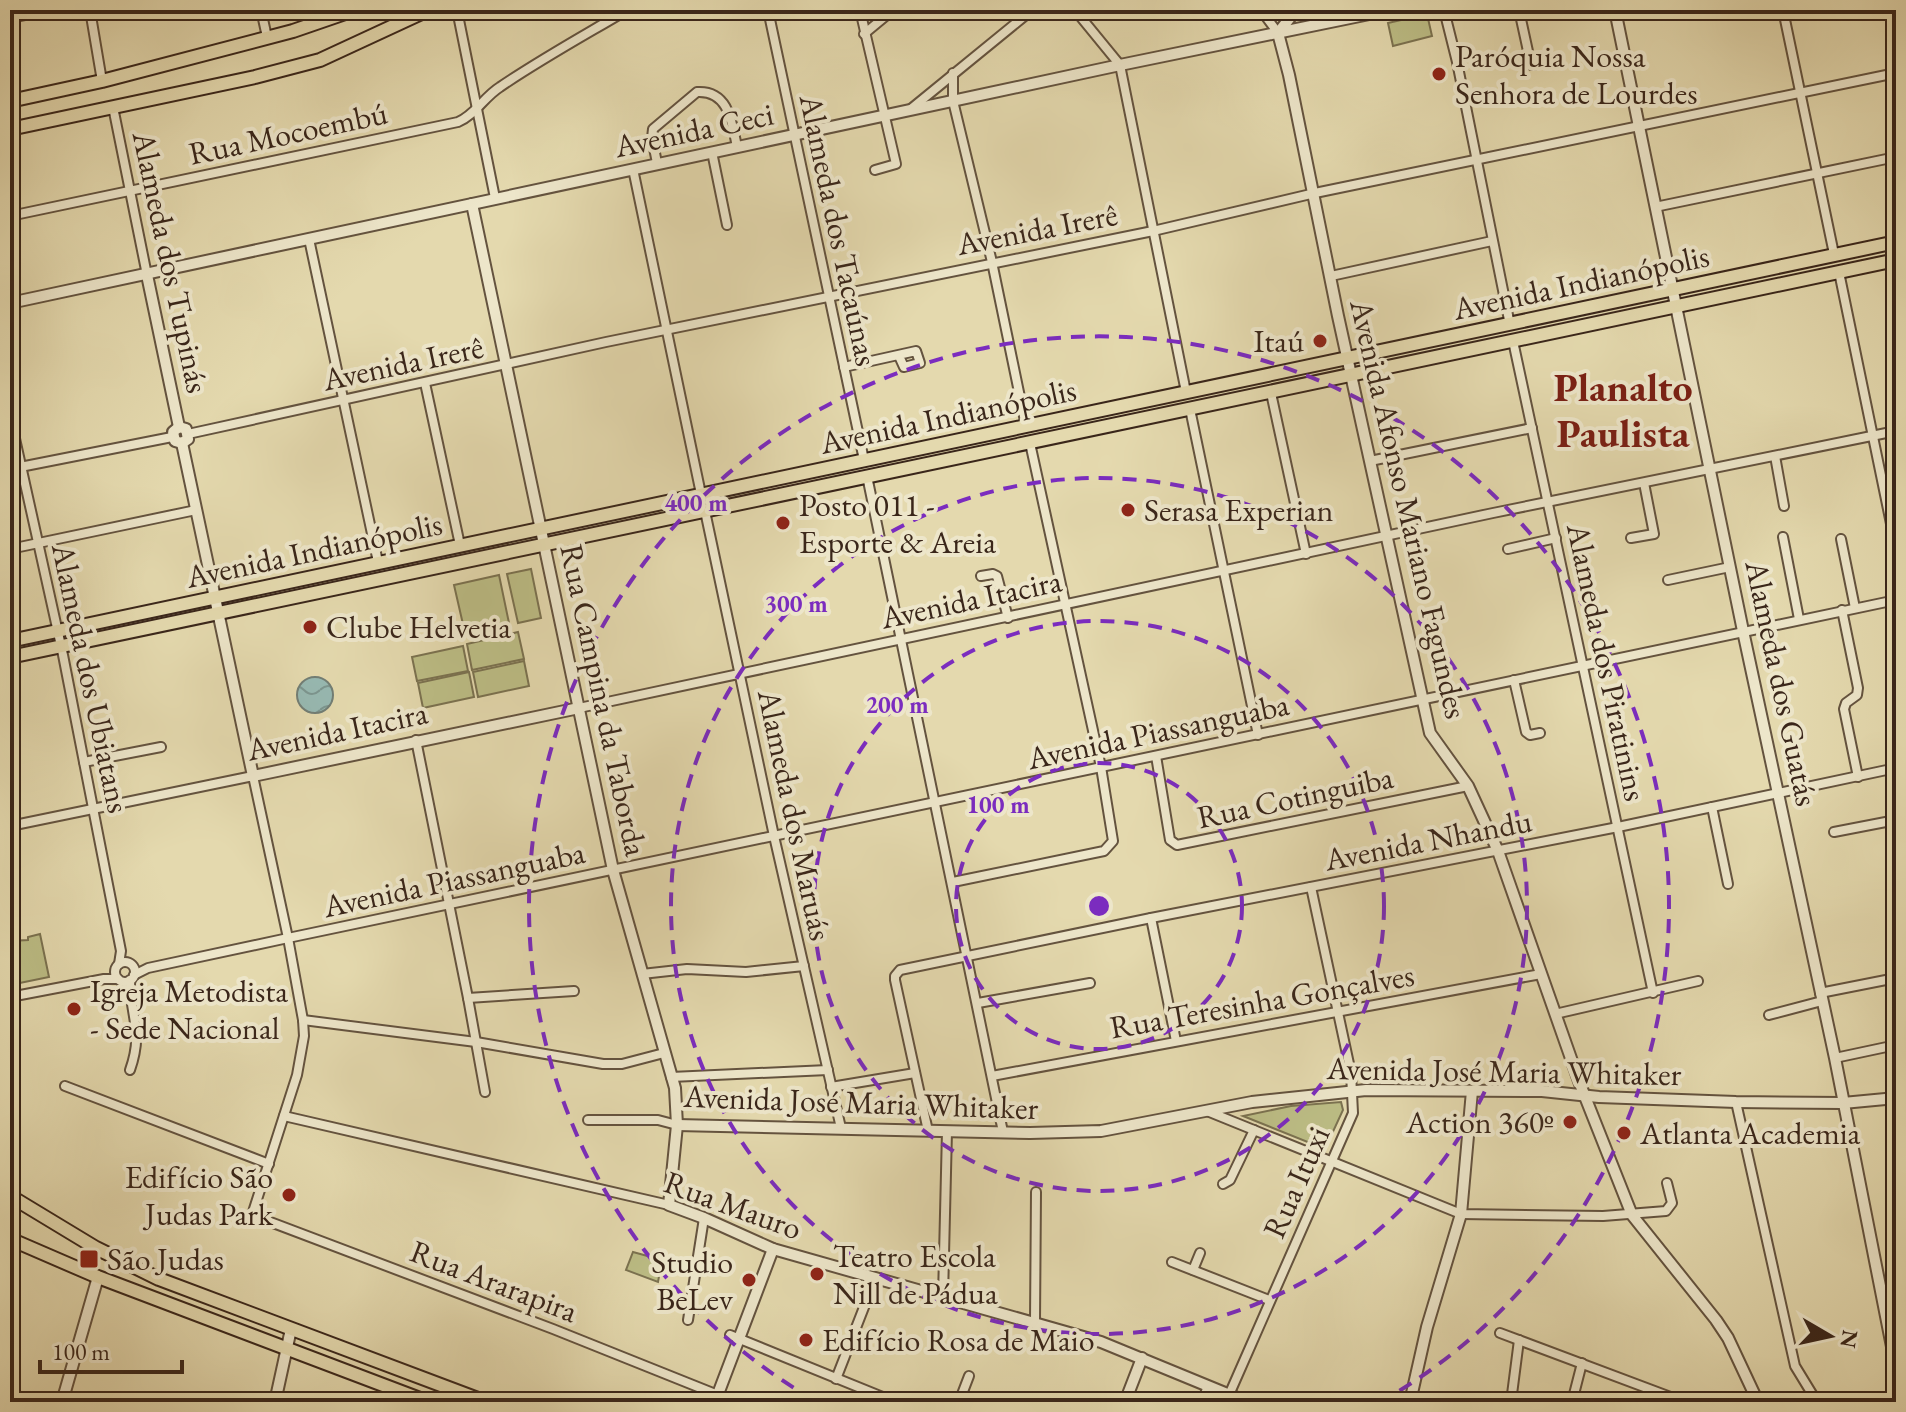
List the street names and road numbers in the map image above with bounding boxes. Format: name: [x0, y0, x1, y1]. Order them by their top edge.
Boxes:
street label: Alameda dos Tacaúnas: [789, 89, 888, 370]
street label: Rua Mocoembú: [185, 91, 391, 175]
street label: Avenida Ceci: [610, 93, 777, 168]
street label: Alameda dos Tupinás: [123, 126, 219, 397]
street label: Avenida Irerê: [952, 193, 1121, 265]
street label: Avenida Indianópolis: [1448, 234, 1713, 330]
street label: Avenida Afonso Mariano Fagundes: [1340, 294, 1478, 723]
street label: Avenida Irerê: [318, 326, 487, 401]
street label: Avenida Indianópolis: [815, 368, 1080, 464]
street label: Avenida Indianópolis: [181, 502, 446, 598]
street label: Alameda dos Piratinins: [1557, 518, 1657, 805]
street label: Alameda dos Ubiatans: [42, 538, 140, 817]
street label: Rua Campina da Taborda: [550, 540, 658, 860]
street label: Alameda dos Guatás: [1735, 555, 1829, 810]
street label: Avenida Itacira: [876, 559, 1065, 639]
street label: Avenida Piassanguaba: [1022, 683, 1293, 779]
street label: Alameda dos Maruás: [748, 685, 842, 944]
street label: Avenida Itacira: [242, 691, 431, 771]
street label: Rua Cotinguiba: [1193, 756, 1397, 838]
street label: Avenida Nhandu: [1320, 799, 1535, 881]
street label: Avenida Piassanguaba: [318, 831, 589, 927]
street label: Rua Teresinha Gonçalves: [1107, 954, 1417, 1048]
street label: Avenida José Maria Whitaker: [1325, 1047, 1682, 1095]
street label: Avenida José Maria Whitaker: [682, 1075, 1039, 1129]
street label: Rua Ituxi: [1253, 1119, 1339, 1245]
street label: Rua Mauro: [659, 1161, 807, 1249]
street label: Rua Ararapira: [404, 1230, 584, 1332]

